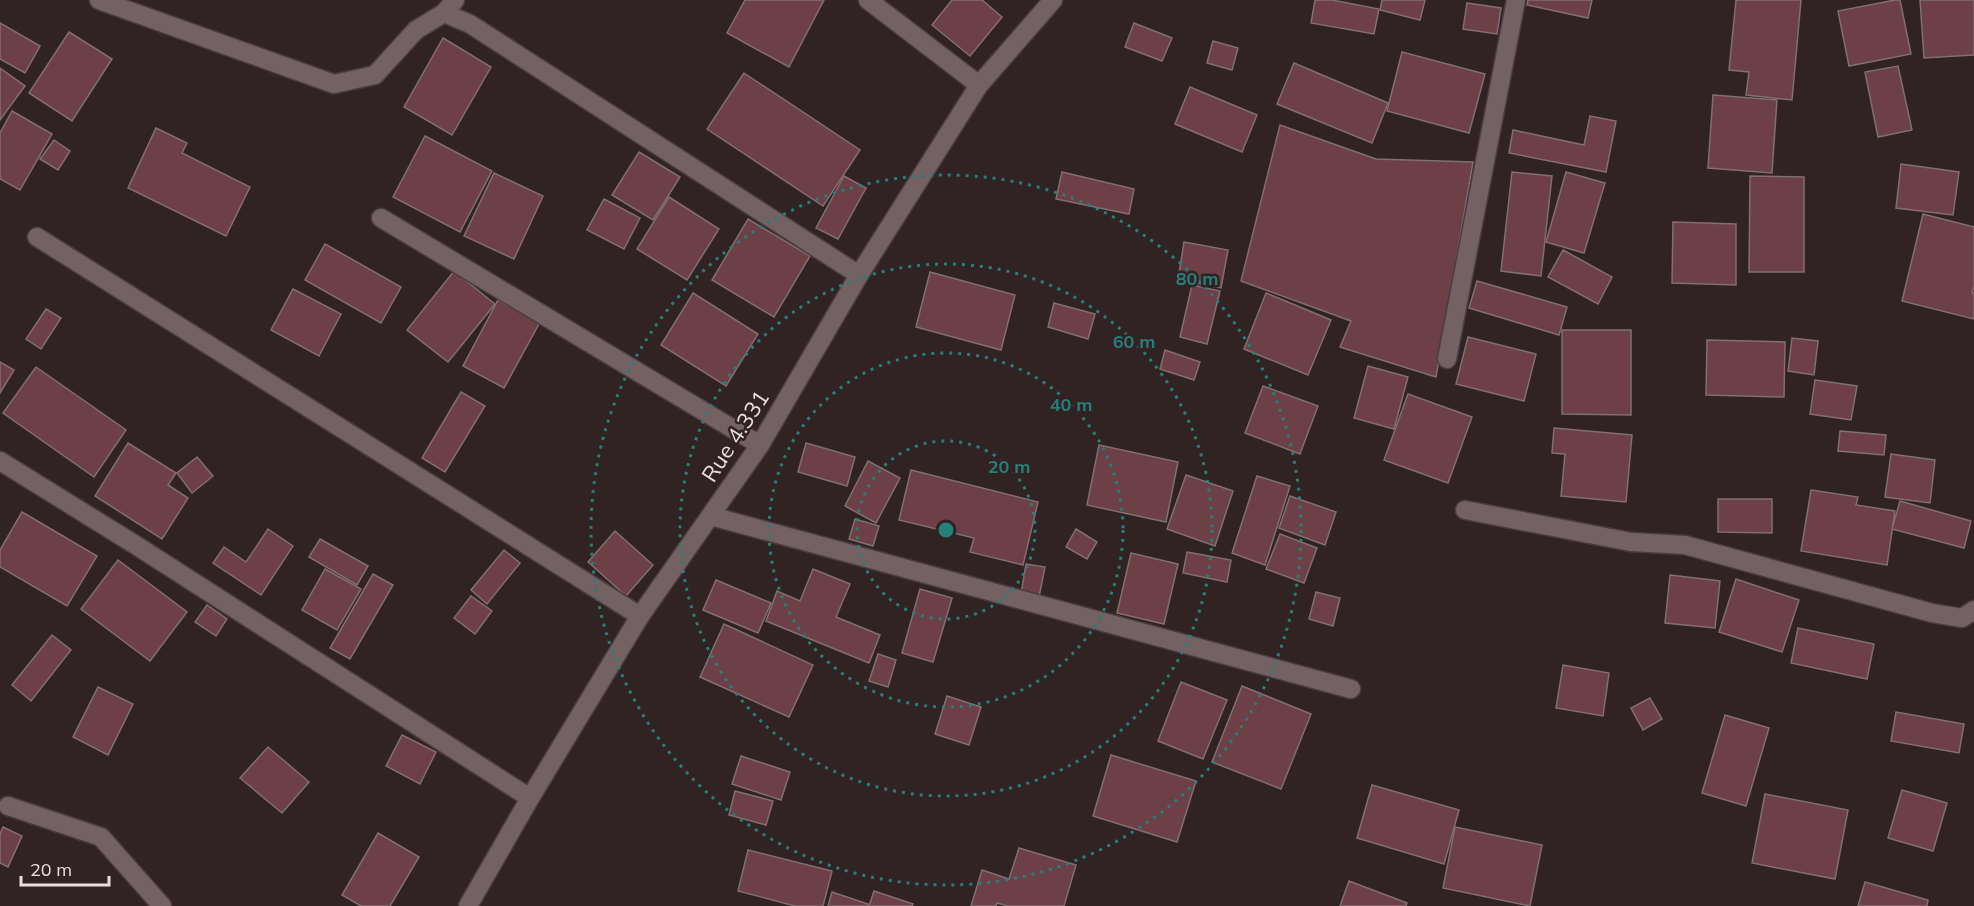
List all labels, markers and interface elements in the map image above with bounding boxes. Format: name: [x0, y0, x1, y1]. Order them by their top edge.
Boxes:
text: 80 m: [1176, 267, 1218, 290]
text: 60 m: [1113, 330, 1155, 353]
street label: Rue 4.331: [695, 385, 775, 487]
text: 40 m: [1050, 393, 1092, 416]
text: 20 m: [988, 455, 1030, 478]
centre of rings: [936, 520, 956, 540]
scale bar: [21, 849, 110, 887]
text: 20 m: [30, 858, 72, 881]

